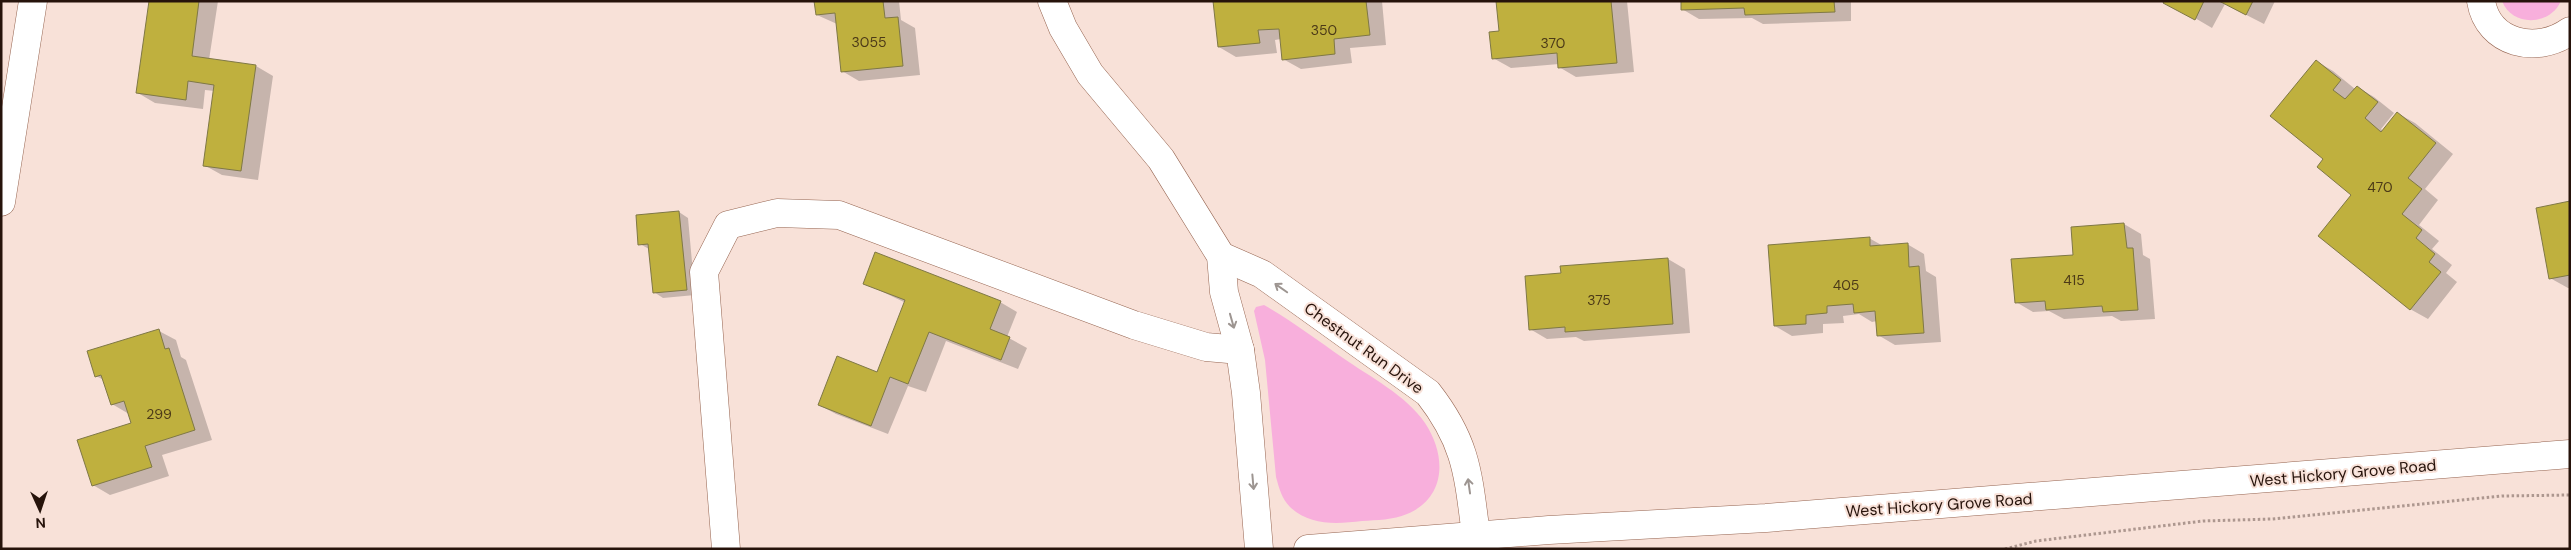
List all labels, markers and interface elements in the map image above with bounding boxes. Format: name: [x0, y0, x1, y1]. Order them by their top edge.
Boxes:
house number: 350: [1311, 21, 1337, 39]
house number: 3055: [852, 33, 886, 51]
house number: 370: [1541, 34, 1565, 52]
house number: 470: [2367, 178, 2393, 196]
house number: 415: [2063, 271, 2085, 289]
house number: 405: [1833, 276, 1859, 294]
one-way arrow: [1274, 283, 1288, 293]
house number: 375: [1587, 291, 1611, 309]
street label: Chestnut Run Drive: [1300, 298, 1428, 398]
one-way arrow: [1228, 313, 1238, 329]
house number: 299: [146, 405, 172, 423]
street label: West Hickory Grove Road: [2249, 454, 2437, 492]
one-way arrow: [1249, 474, 1258, 490]
one-way arrow: [1464, 479, 1474, 495]
north arrow: [15, 485, 65, 535]
street label: West Hickory Grove Road: [1845, 488, 2033, 522]
text: N: [35, 514, 46, 532]

